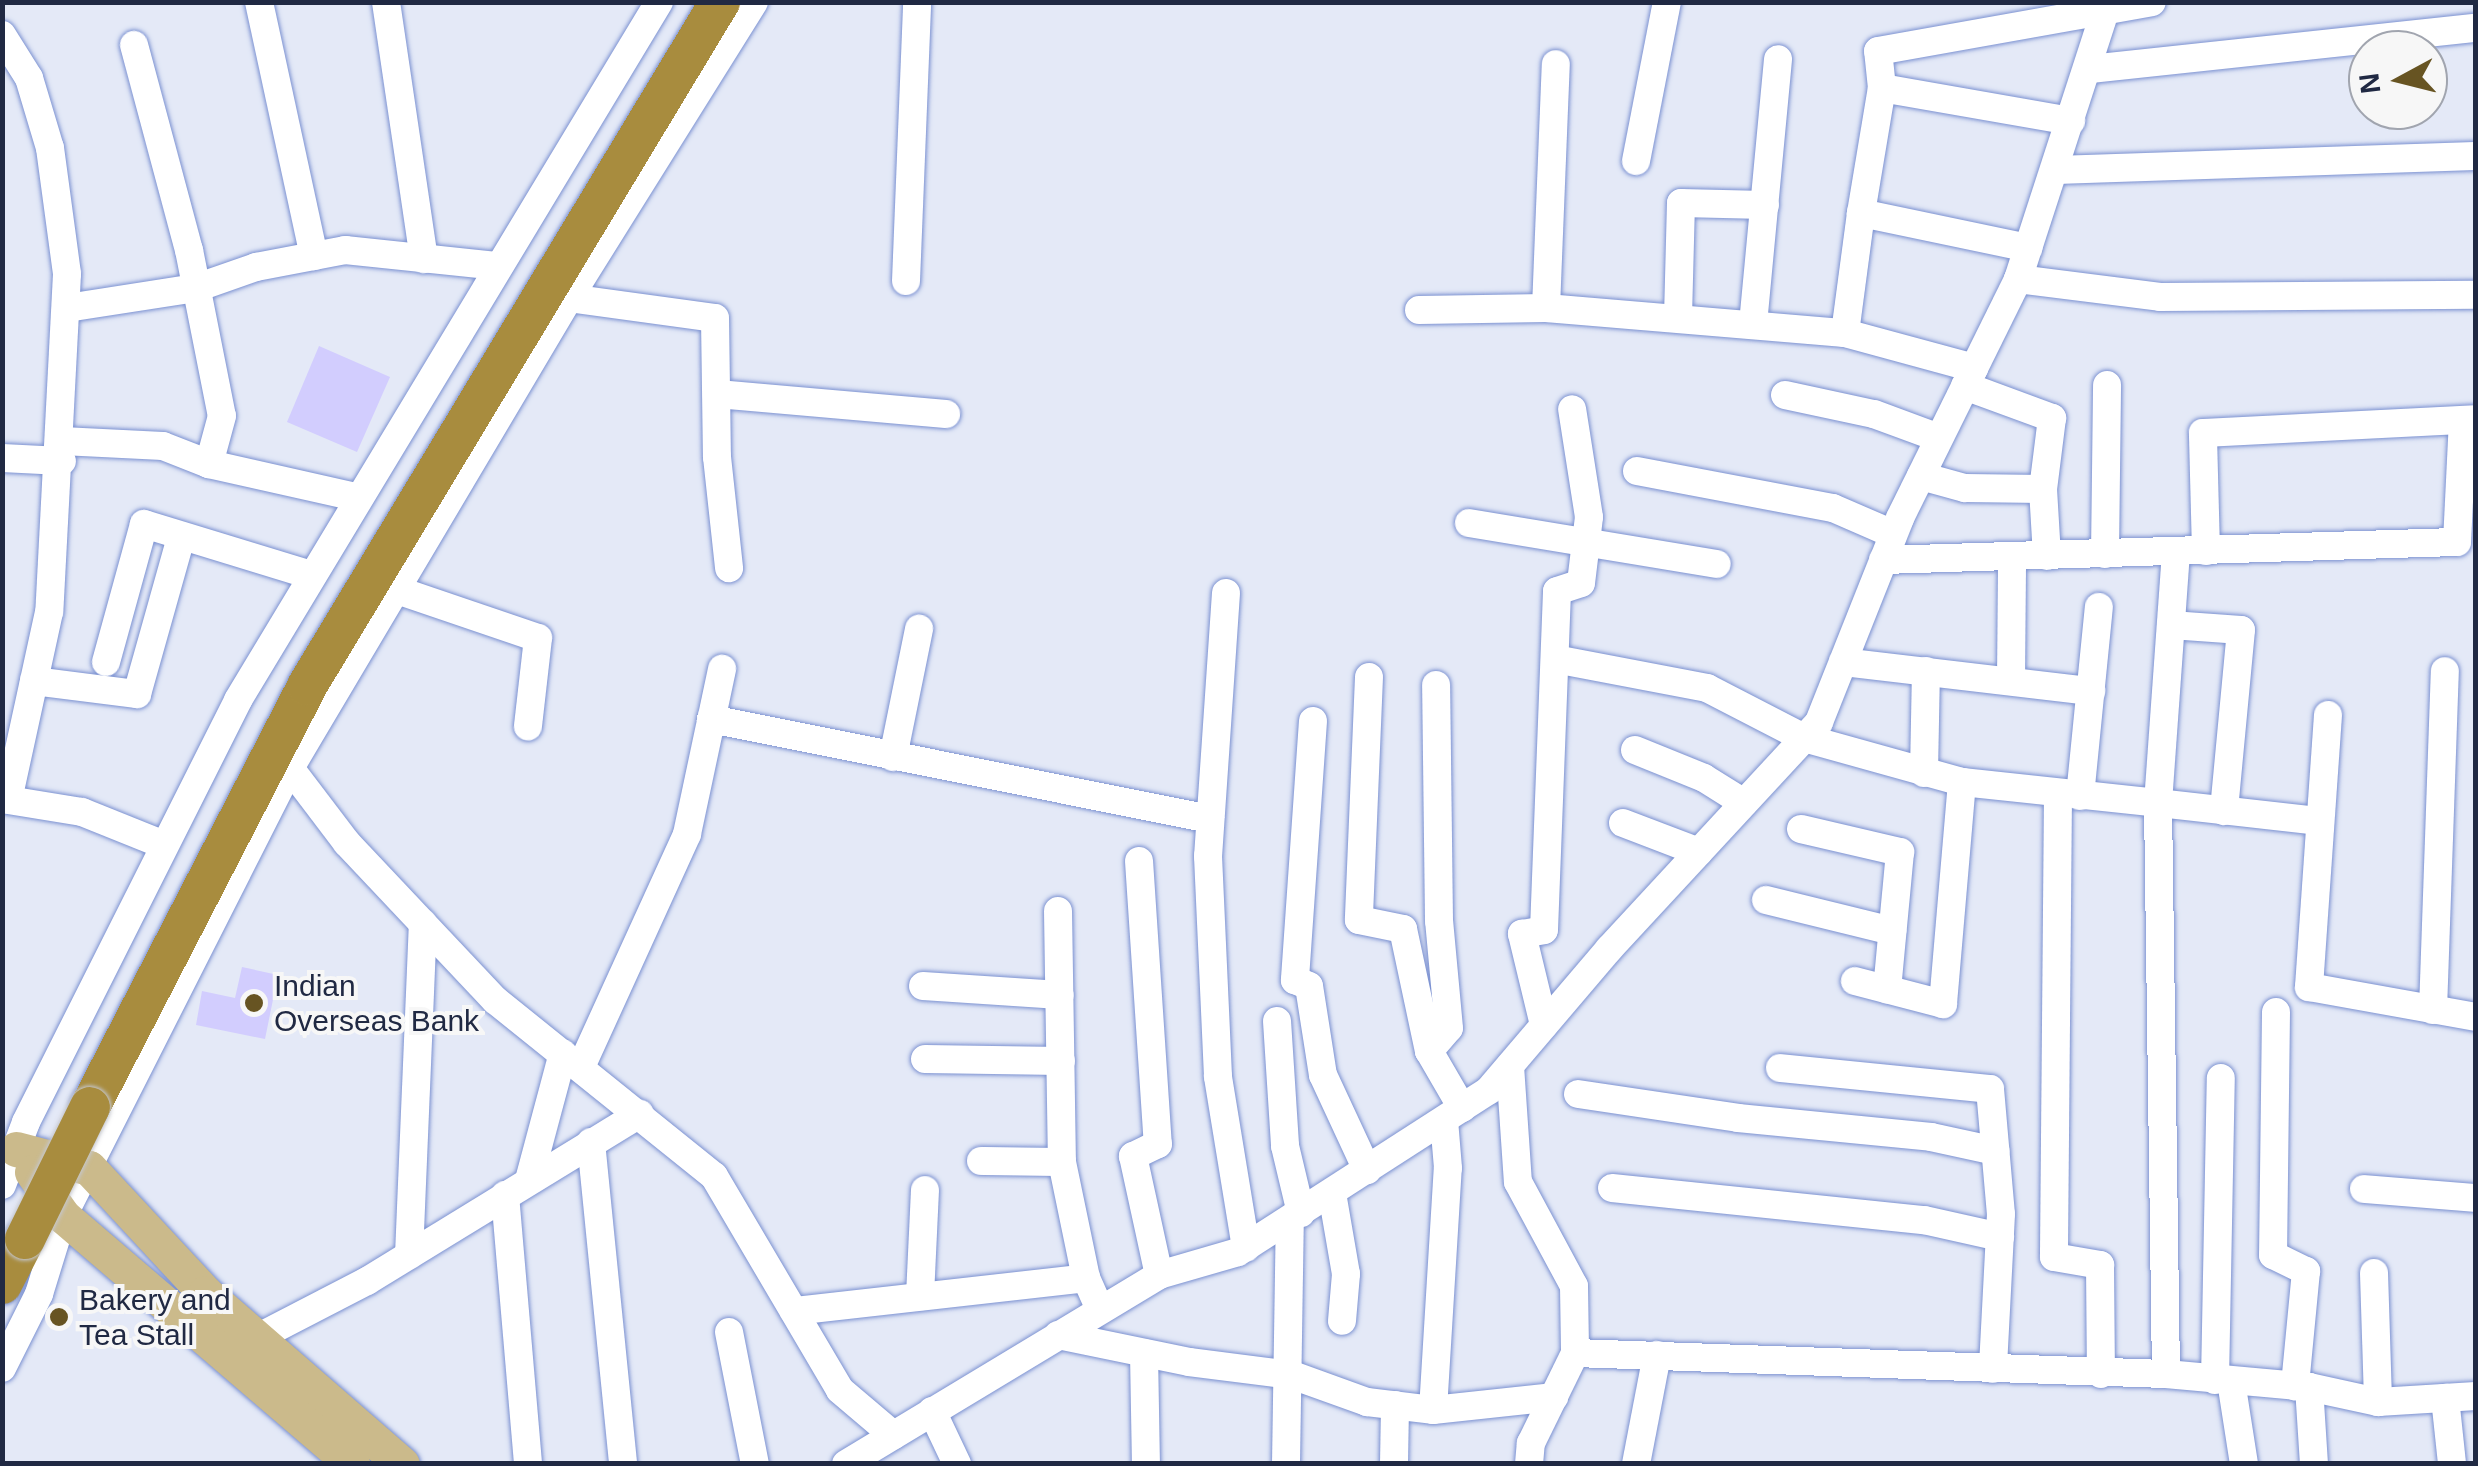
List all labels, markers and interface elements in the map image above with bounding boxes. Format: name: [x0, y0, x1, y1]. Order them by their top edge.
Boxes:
north arrow: [2348, 30, 2448, 130]
text: N: [2353, 72, 2386, 95]
place label: Indian Overseas Bank: [274, 968, 479, 1038]
marker: Indian Overseas Bank: [243, 992, 265, 1014]
place label: Bakery and Tea Stall: [79, 1282, 231, 1352]
marker: Bakery and Tea Stall: [48, 1306, 70, 1328]

